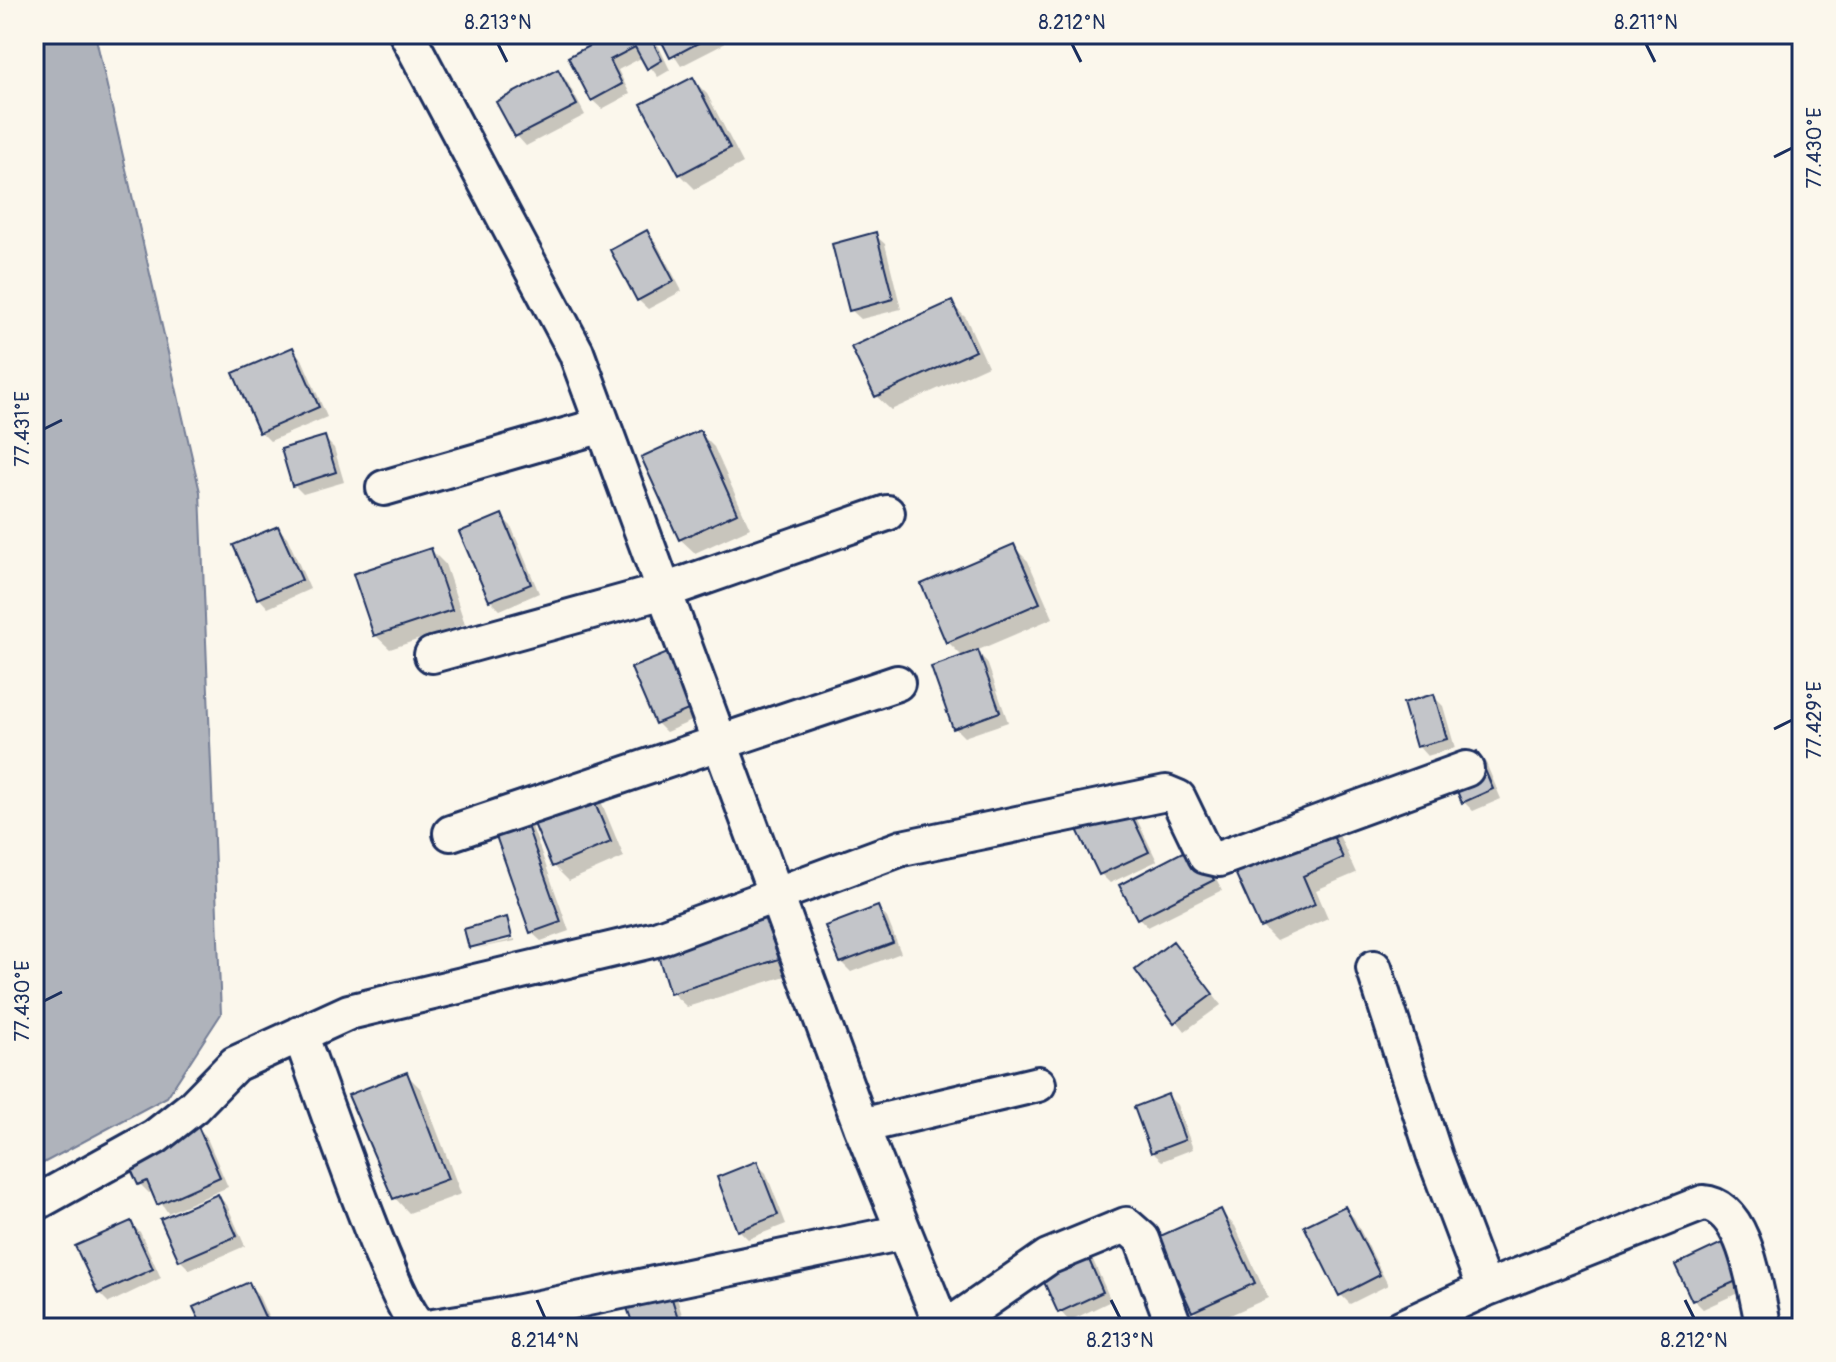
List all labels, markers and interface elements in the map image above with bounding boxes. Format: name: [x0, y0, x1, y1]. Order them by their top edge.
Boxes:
text: 8.213°N: [465, 10, 531, 35]
text: 8.212°N: [1039, 10, 1105, 35]
text: 8.211°N: [1614, 10, 1678, 35]
text: 77.430°E: [1802, 107, 1827, 189]
text: 77.431°E: [10, 391, 35, 467]
text: 77.429°E: [1802, 681, 1827, 759]
text: 77.430°E: [10, 960, 35, 1042]
text: 8.214°N: [511, 1328, 579, 1353]
text: 8.213°N: [1087, 1328, 1153, 1353]
text: 8.212°N: [1661, 1328, 1727, 1353]

